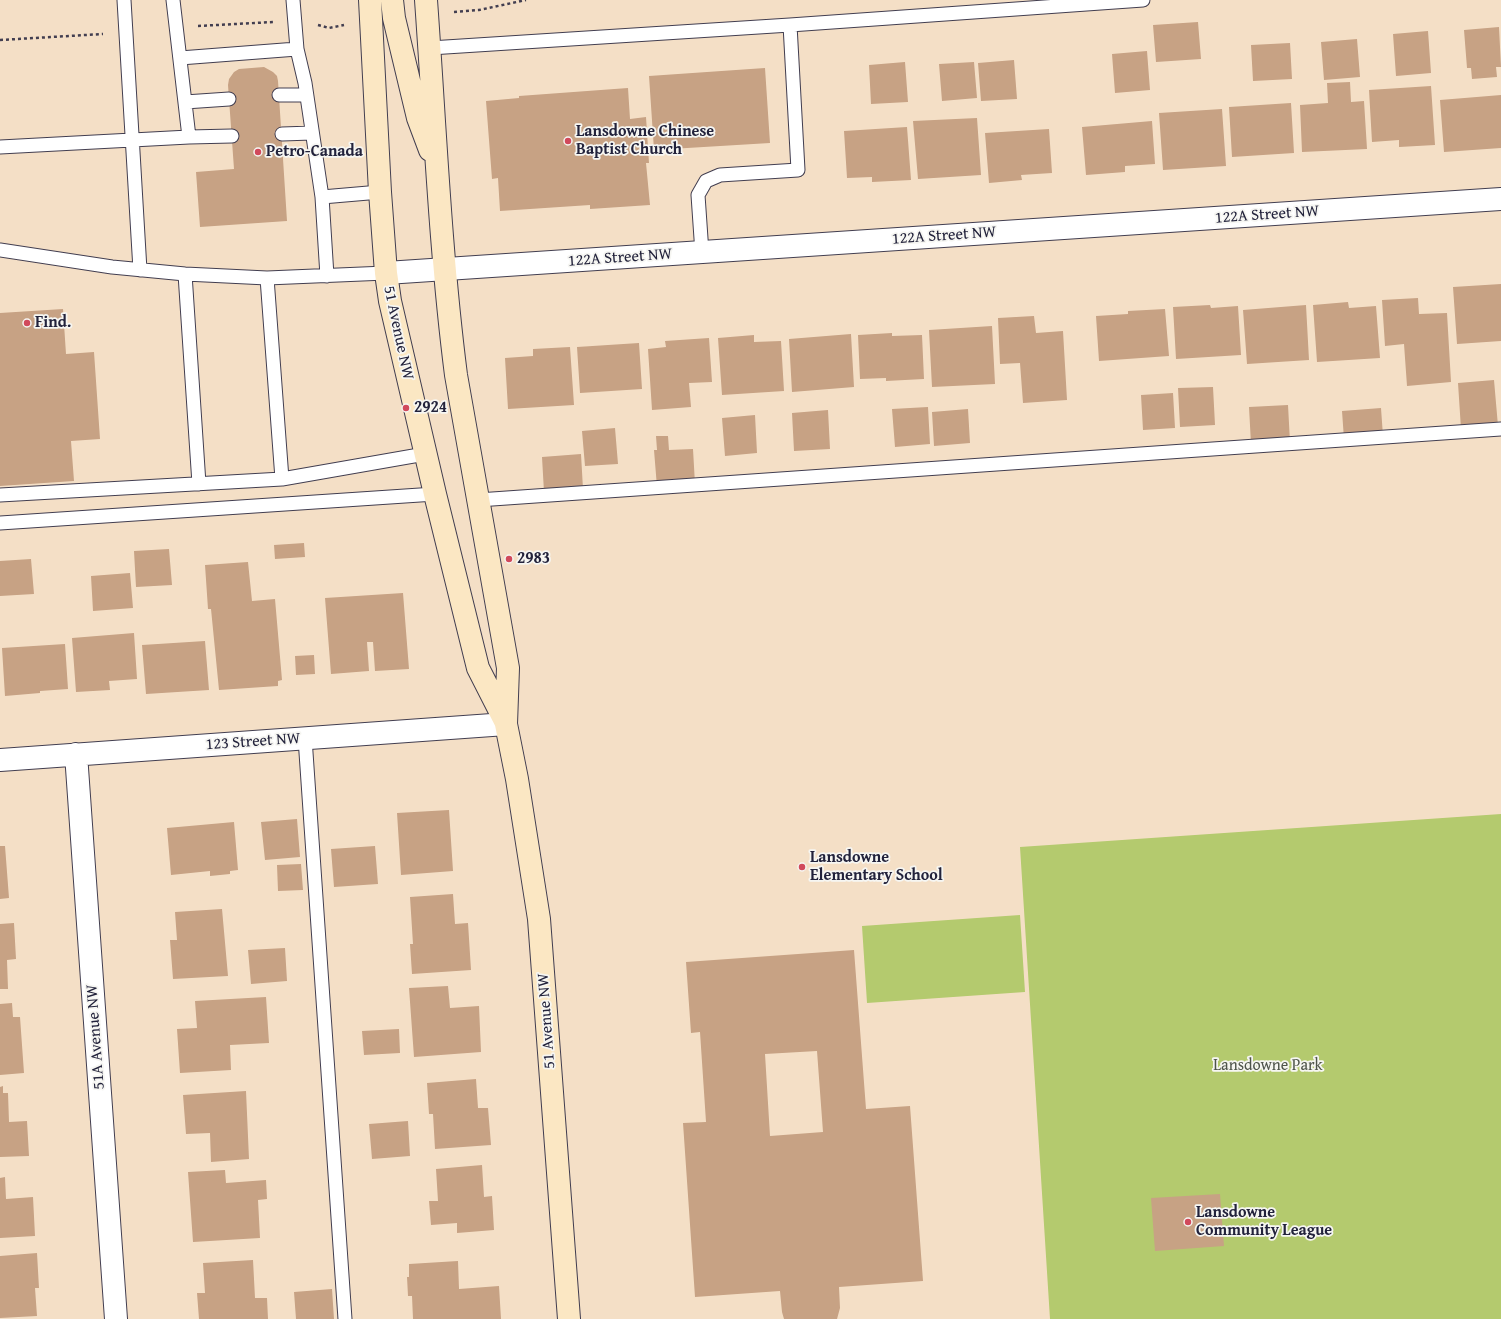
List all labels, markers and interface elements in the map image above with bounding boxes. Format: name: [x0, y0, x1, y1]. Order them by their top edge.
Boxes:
place label: Lansdowne Chinese Baptist Church: [576, 122, 714, 160]
marker: Lansdowne Chinese Baptist Church: [563, 136, 573, 146]
place label: Petro-Canada: [266, 142, 363, 162]
marker: Petro-Canada: [253, 147, 263, 157]
street label: 122A Street NW: [1214, 202, 1320, 228]
street label: 122A Street NW: [891, 223, 997, 249]
street label: 122A Street NW: [567, 245, 673, 271]
street label: 51 Avenue NW: [379, 284, 417, 382]
place label: Find.: [35, 313, 71, 333]
marker: Find.: [22, 318, 32, 328]
place label: 2924: [414, 398, 447, 418]
marker: 2924: [401, 403, 411, 413]
place label: 2983: [517, 549, 550, 569]
marker: 2983: [504, 554, 514, 564]
street label: 123 Street NW: [205, 729, 301, 755]
place label: Lansdowne Elementary School: [810, 848, 943, 886]
marker: Lansdowne Elementary School: [797, 862, 807, 872]
street label: 51 Avenue NW: [534, 973, 560, 1069]
street label: 51A Avenue NW: [83, 984, 109, 1090]
park label: Lansdowne Park: [1213, 1056, 1323, 1076]
place label: Lansdowne Community League: [1196, 1203, 1332, 1241]
marker: Lansdowne Community League: [1183, 1217, 1193, 1227]

